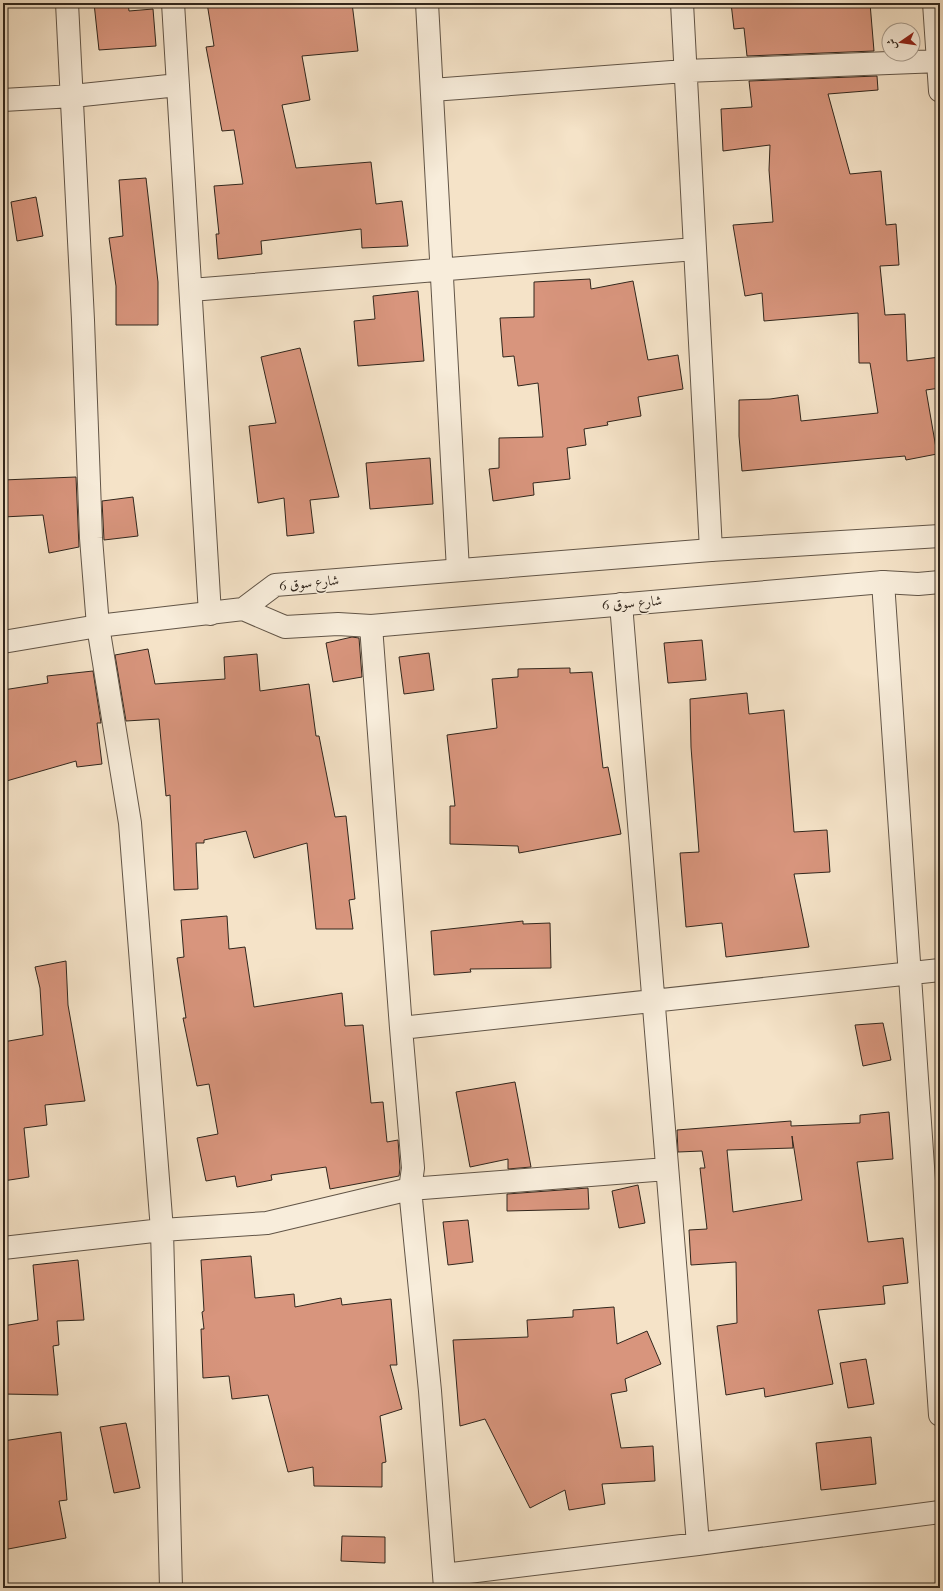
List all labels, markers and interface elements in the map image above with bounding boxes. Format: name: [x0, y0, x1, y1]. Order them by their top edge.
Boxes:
north arrow: [881, 22, 921, 62]
text: ش: [884, 37, 899, 51]
street label: شارع سوق 6: [278, 571, 340, 598]
street label: شارع سوق 6: [601, 592, 663, 617]

